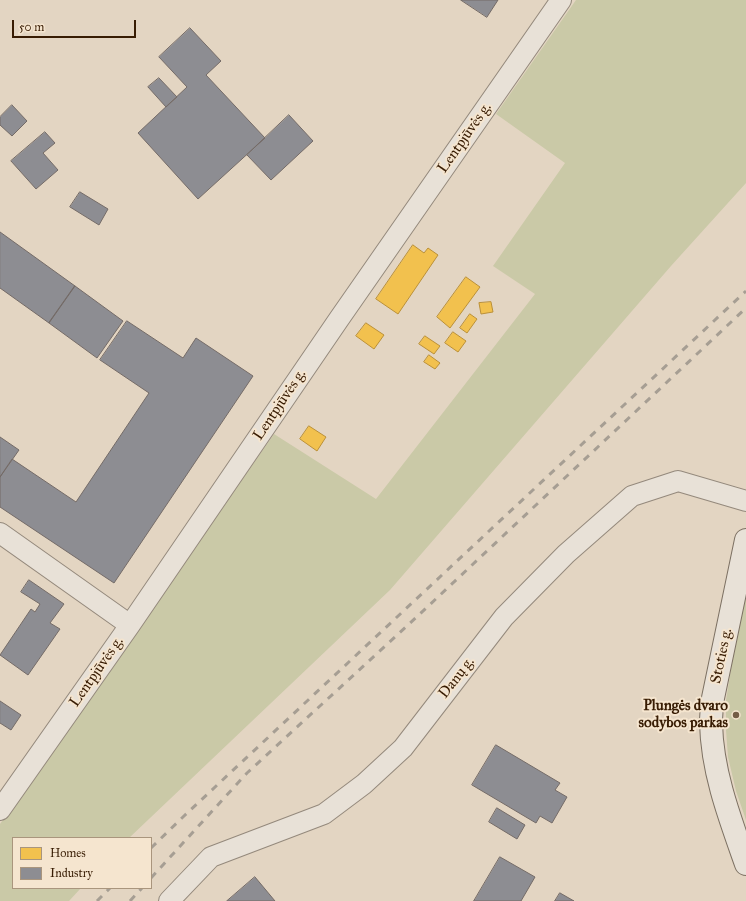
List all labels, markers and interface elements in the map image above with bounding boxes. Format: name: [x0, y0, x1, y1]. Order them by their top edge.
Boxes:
scale bar: [14, 12, 138, 38]
text: 50 m: [19, 20, 44, 34]
street label: Lentpjūvės g.: [434, 99, 496, 177]
street label: Lentpjūvės g.: [250, 366, 310, 444]
street label: Stoties g.: [707, 627, 737, 685]
street label: Lentpjūvės g.: [66, 633, 128, 711]
street label: Danų g.: [435, 654, 479, 702]
place label: Plungės dvaro sodybos parkas: [639, 697, 728, 732]
marker: Plungės dvaro sodybos parkas: [731, 710, 741, 720]
legend: [12, 837, 152, 889]
text: Homes: [50, 846, 86, 860]
text: Industry: [50, 866, 93, 880]

